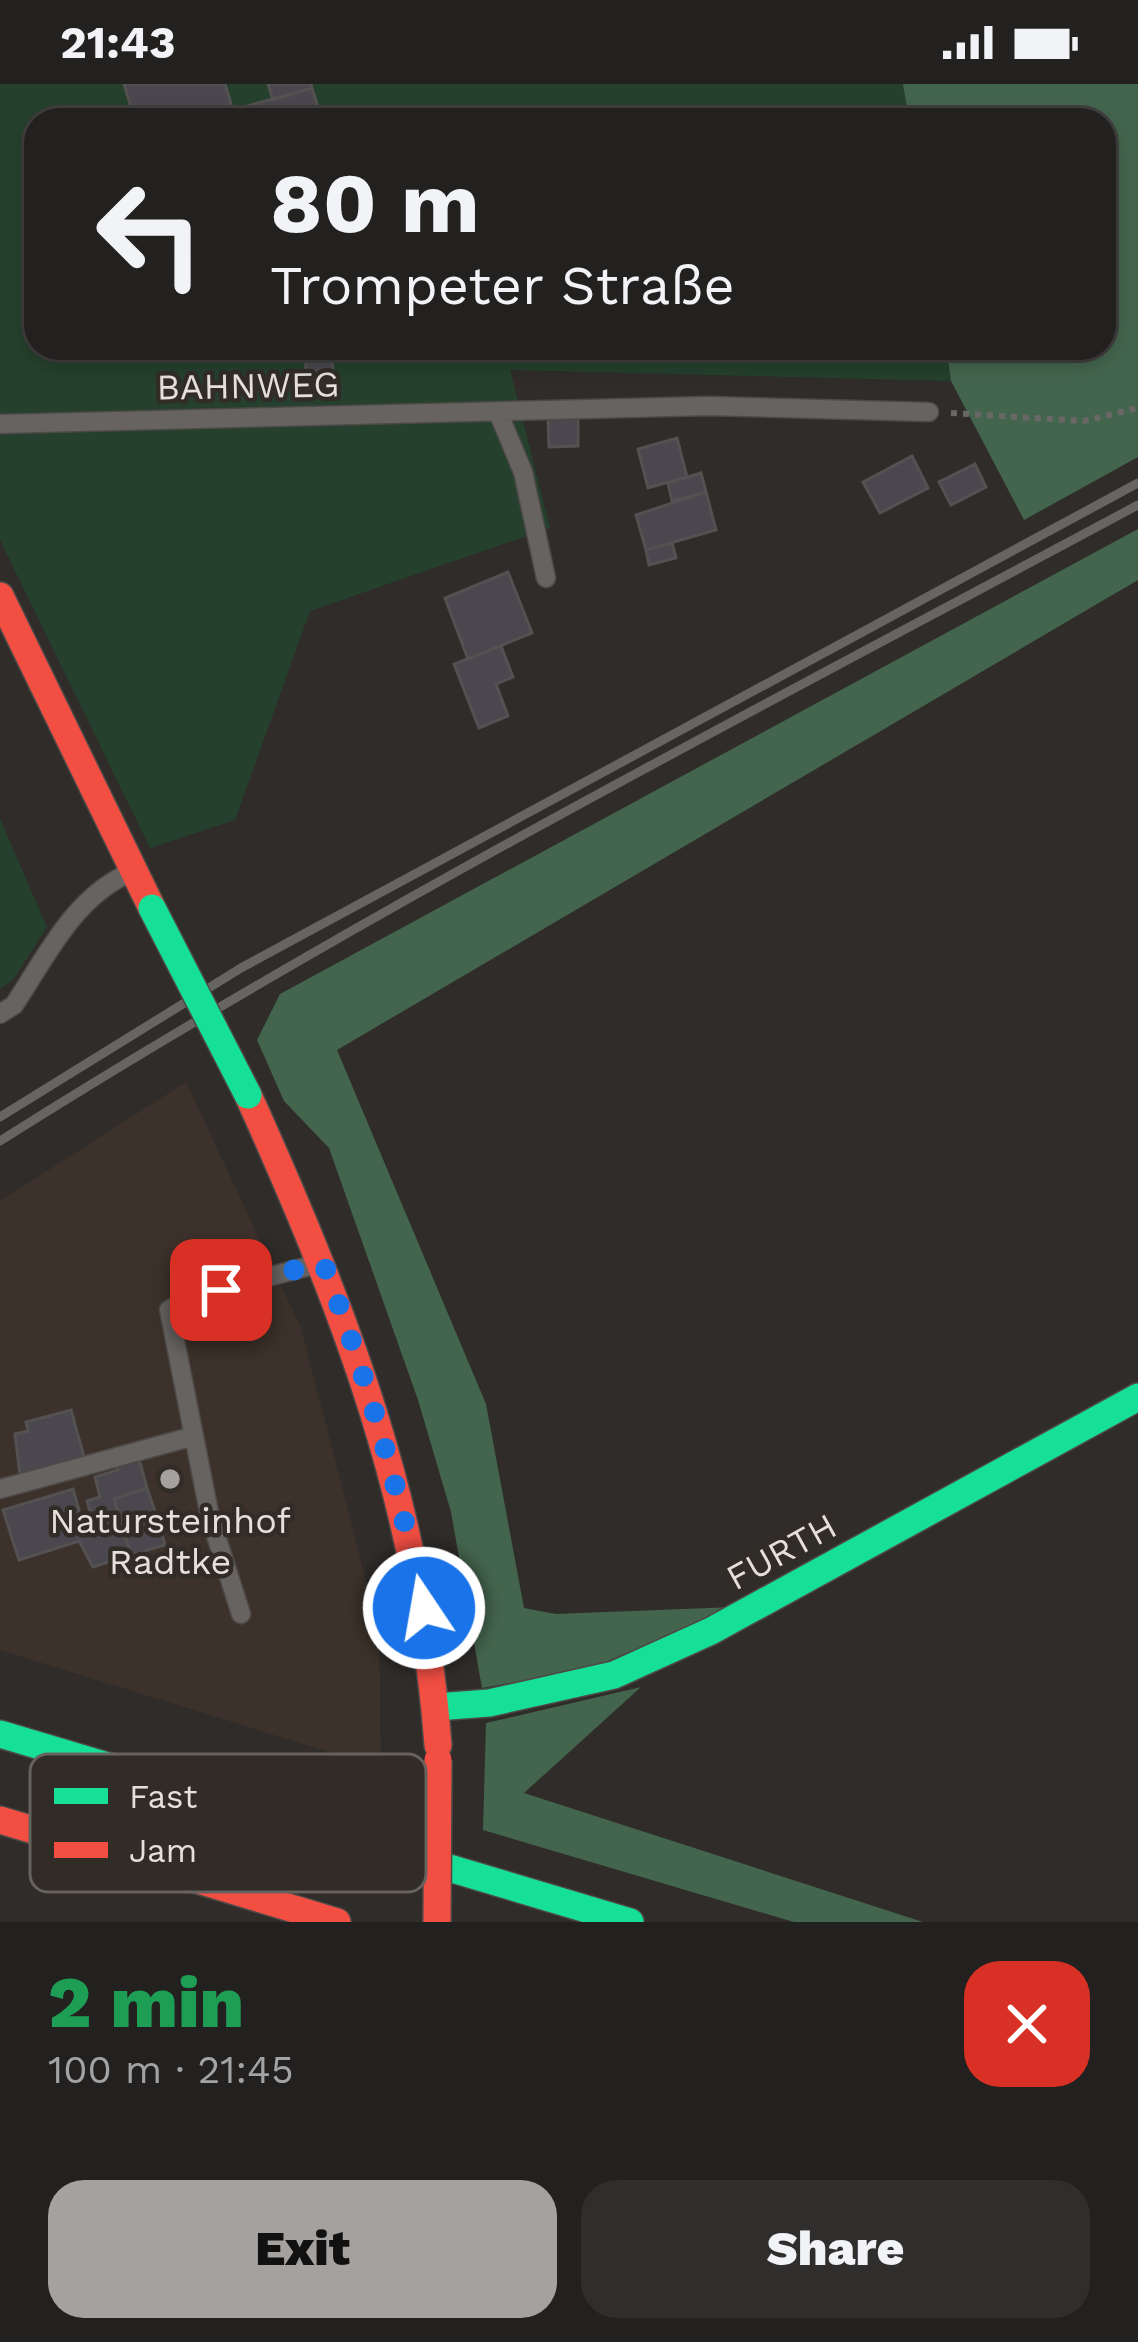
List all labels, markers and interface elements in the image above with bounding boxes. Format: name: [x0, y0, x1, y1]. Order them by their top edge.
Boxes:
text: 21:43: [60, 16, 176, 69]
text: 80 m: [270, 154, 480, 252]
icon: left: [72, 156, 228, 312]
text: Trompeter Straße: [270, 254, 735, 317]
street label: BAHNWEG: [156, 363, 340, 409]
pin: [170, 1239, 272, 1341]
icon: arrive: [188, 1257, 254, 1323]
marker: Natursteinhof Radtke: [157, 1466, 183, 1492]
place label: Natursteinhof Radtke: [49, 1500, 291, 1583]
street label: FURTH: [719, 1505, 844, 1599]
position arrow: [361, 1545, 487, 1671]
legend: [30, 1754, 426, 1892]
text: Fast: [129, 1777, 198, 1816]
text: Jam: [129, 1831, 197, 1870]
text: 2 min: [48, 1960, 244, 2044]
button: close: [964, 1961, 1090, 2087]
text: 100 m · 21:45: [48, 2047, 294, 2092]
button: Exit: [48, 2180, 557, 2318]
button: Share: [581, 2180, 1090, 2318]

